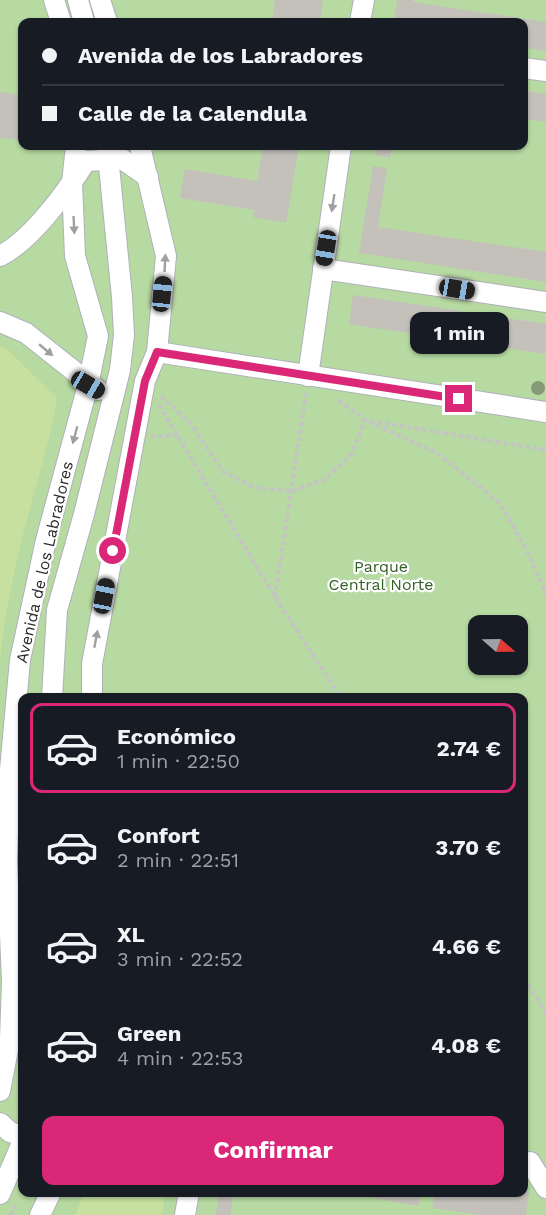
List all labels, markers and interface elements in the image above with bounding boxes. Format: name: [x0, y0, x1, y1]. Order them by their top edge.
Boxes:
text: Avenida de los Labradores: [78, 43, 363, 68]
text: Calle de la Calendula: [78, 101, 307, 126]
one-way arrow: [328, 194, 337, 213]
one-way arrow: [69, 215, 78, 234]
car: [314, 229, 338, 267]
one-way arrow: [160, 253, 170, 272]
car: [151, 275, 173, 313]
car: [438, 277, 476, 301]
callout: 1 min: [410, 312, 508, 354]
text: 1 min: [434, 321, 485, 345]
one-way arrow: [38, 343, 53, 356]
car: [68, 368, 108, 402]
route end: [445, 385, 472, 412]
one-way arrow: [69, 426, 79, 444]
street label: Avenida de los Labradores: [12, 459, 77, 665]
route start: [99, 537, 126, 564]
park label: Parque Central Norte: [328, 557, 434, 594]
car: [92, 577, 116, 615]
north arrow: [468, 615, 528, 675]
map controls: [468, 615, 528, 675]
one-way arrow: [92, 630, 101, 649]
icon: car: [45, 721, 99, 775]
text: Económico: [117, 724, 236, 749]
text: 2.74 €: [437, 736, 501, 761]
text: 1 min · 22:50: [117, 749, 240, 773]
icon: car: [45, 820, 99, 874]
text: Confort: [117, 823, 200, 848]
text: 3.70 €: [435, 835, 501, 860]
text: 2 min · 22:51: [117, 848, 239, 872]
icon: car: [45, 919, 99, 973]
text: XL: [117, 922, 145, 947]
text: 4.66 €: [432, 934, 501, 959]
text: 3 min · 22:52: [117, 947, 243, 971]
icon: car: [45, 1018, 99, 1072]
text: Green: [117, 1021, 181, 1046]
text: 4.08 €: [431, 1033, 501, 1058]
text: 4 min · 22:53: [117, 1046, 244, 1070]
button: Confirmar: [42, 1116, 504, 1185]

